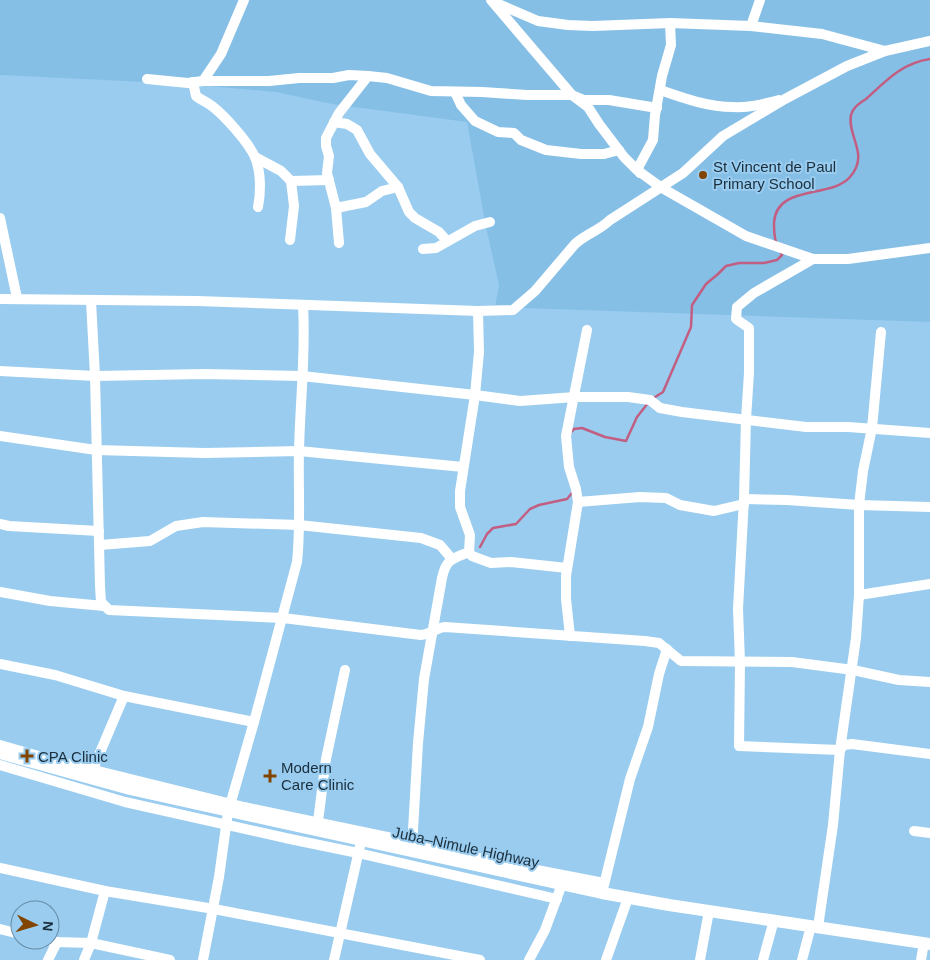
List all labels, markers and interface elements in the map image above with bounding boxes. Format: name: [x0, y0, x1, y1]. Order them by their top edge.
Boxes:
place label: St Vincent de Paul Primary School: [713, 158, 836, 192]
marker: St Vincent de Paul Primary School: [697, 169, 709, 181]
place label: CPA Clinic: [38, 748, 108, 765]
marker: CPA Clinic: [20, 749, 34, 763]
place label: Modern Care Clinic: [281, 759, 355, 793]
marker: Modern Care Clinic: [263, 769, 277, 783]
street label: Juba–Nimule Highway: [391, 823, 541, 871]
north arrow: [10, 900, 60, 950]
text: N: [40, 920, 56, 932]

